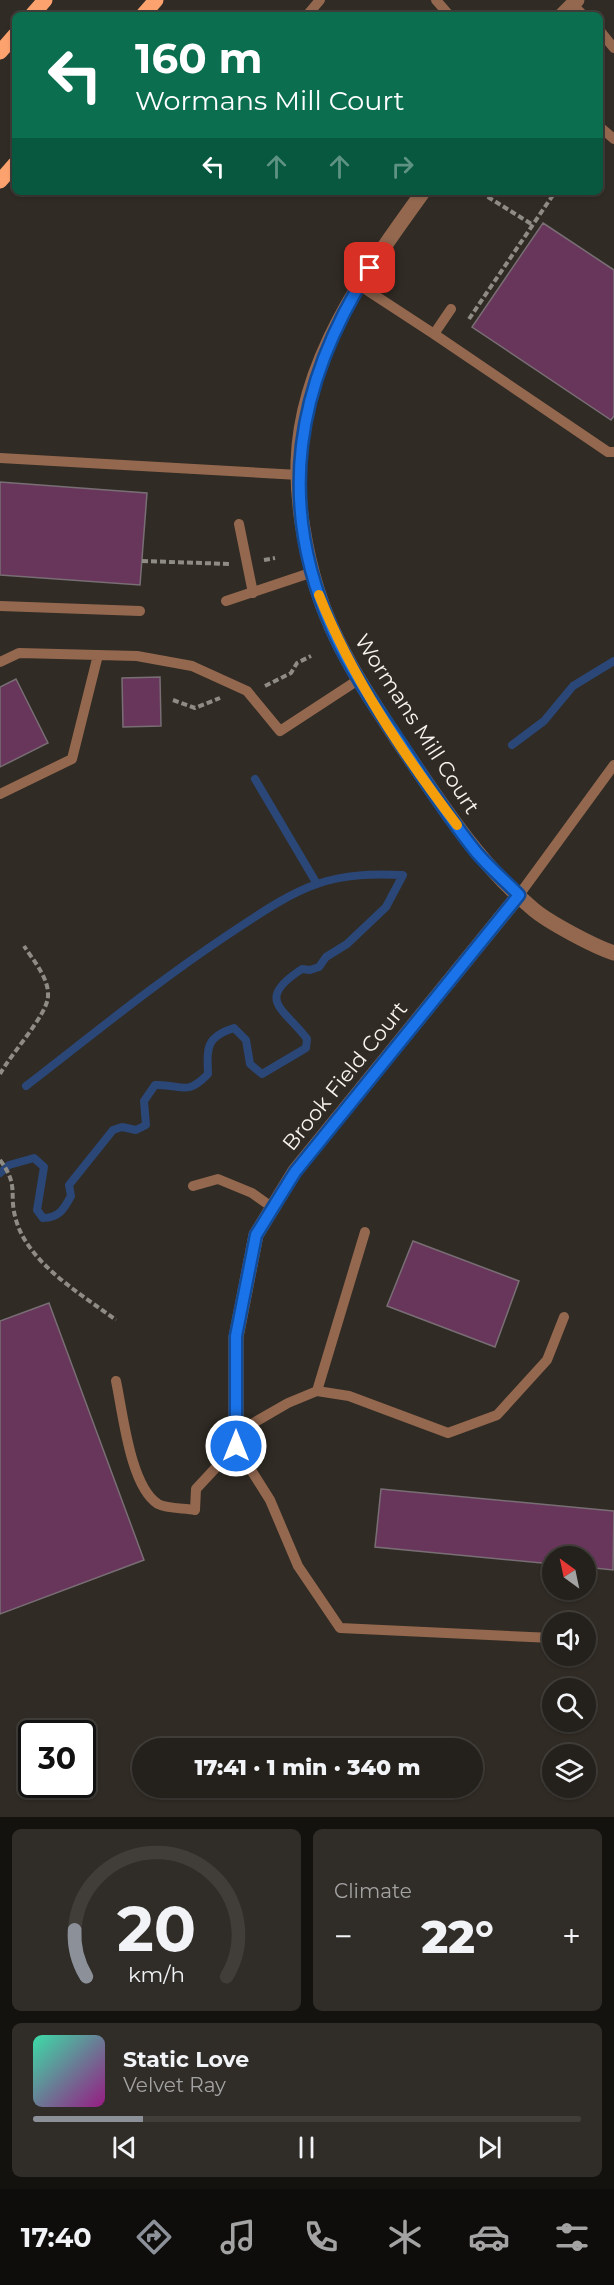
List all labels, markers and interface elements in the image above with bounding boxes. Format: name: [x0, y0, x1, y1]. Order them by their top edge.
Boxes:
text: 160 m: [135, 32, 263, 84]
icon: left: [36, 36, 114, 114]
text: Wormans Mill Court: [135, 84, 405, 117]
icon: left: [197, 150, 230, 183]
icon: ahead: [260, 150, 293, 183]
icon: ahead: [323, 150, 356, 183]
icon: right: [386, 150, 419, 183]
pin: [344, 242, 395, 293]
icon: arrive: [353, 251, 386, 284]
street label: Wormans Mill Court: [350, 629, 485, 818]
street label: Brook Field Court: [277, 996, 412, 1155]
position arrow: [204, 1414, 268, 1478]
north arrow: [542, 1546, 596, 1600]
map controls: [542, 1546, 596, 1798]
button: sound: [542, 1612, 596, 1666]
button: search: [542, 1678, 596, 1732]
speed limit sign: 30: [18, 1720, 96, 1798]
button: layers: [542, 1744, 596, 1798]
text: 17:41 · 1 min · 340 m: [195, 1754, 420, 1781]
text: Climate: [334, 1879, 412, 1903]
text: 20: [117, 1891, 196, 1967]
text: 22°: [421, 1909, 494, 1964]
text: −: [334, 1916, 353, 1956]
text: +: [562, 1916, 581, 1956]
text: km/h: [128, 1961, 185, 1987]
text: Static Love: [123, 2046, 249, 2073]
text: Velvet Ray: [123, 2073, 226, 2097]
icon: previous: [108, 2131, 141, 2164]
icon: pause: [290, 2131, 323, 2164]
icon: next: [473, 2131, 506, 2164]
icon: directions: [133, 2216, 175, 2258]
icon: music: [217, 2216, 259, 2258]
icon: phone: [300, 2216, 342, 2258]
icon: climate: [384, 2216, 426, 2258]
icon: car: [468, 2216, 510, 2258]
icon: filters: [551, 2216, 593, 2258]
text: 17:40: [21, 2221, 92, 2254]

